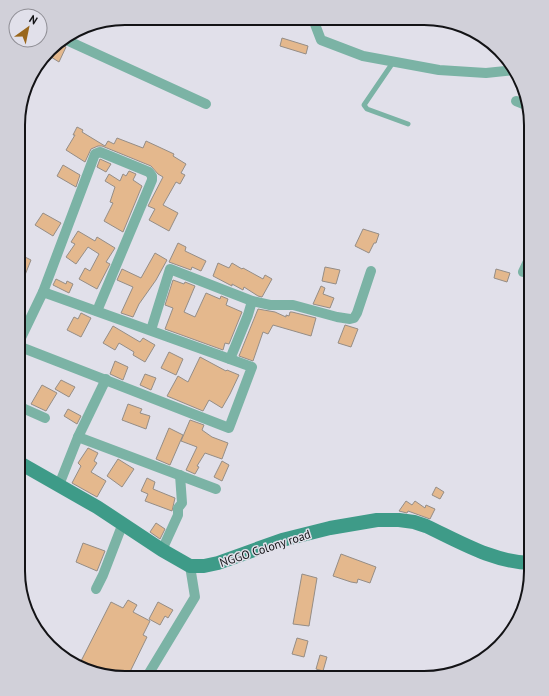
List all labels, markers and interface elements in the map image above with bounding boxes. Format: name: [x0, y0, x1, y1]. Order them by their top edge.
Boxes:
north arrow: [8, 8, 48, 48]
text: N: [27, 12, 40, 27]
street label: NGGO Colony road: [218, 526, 312, 570]

